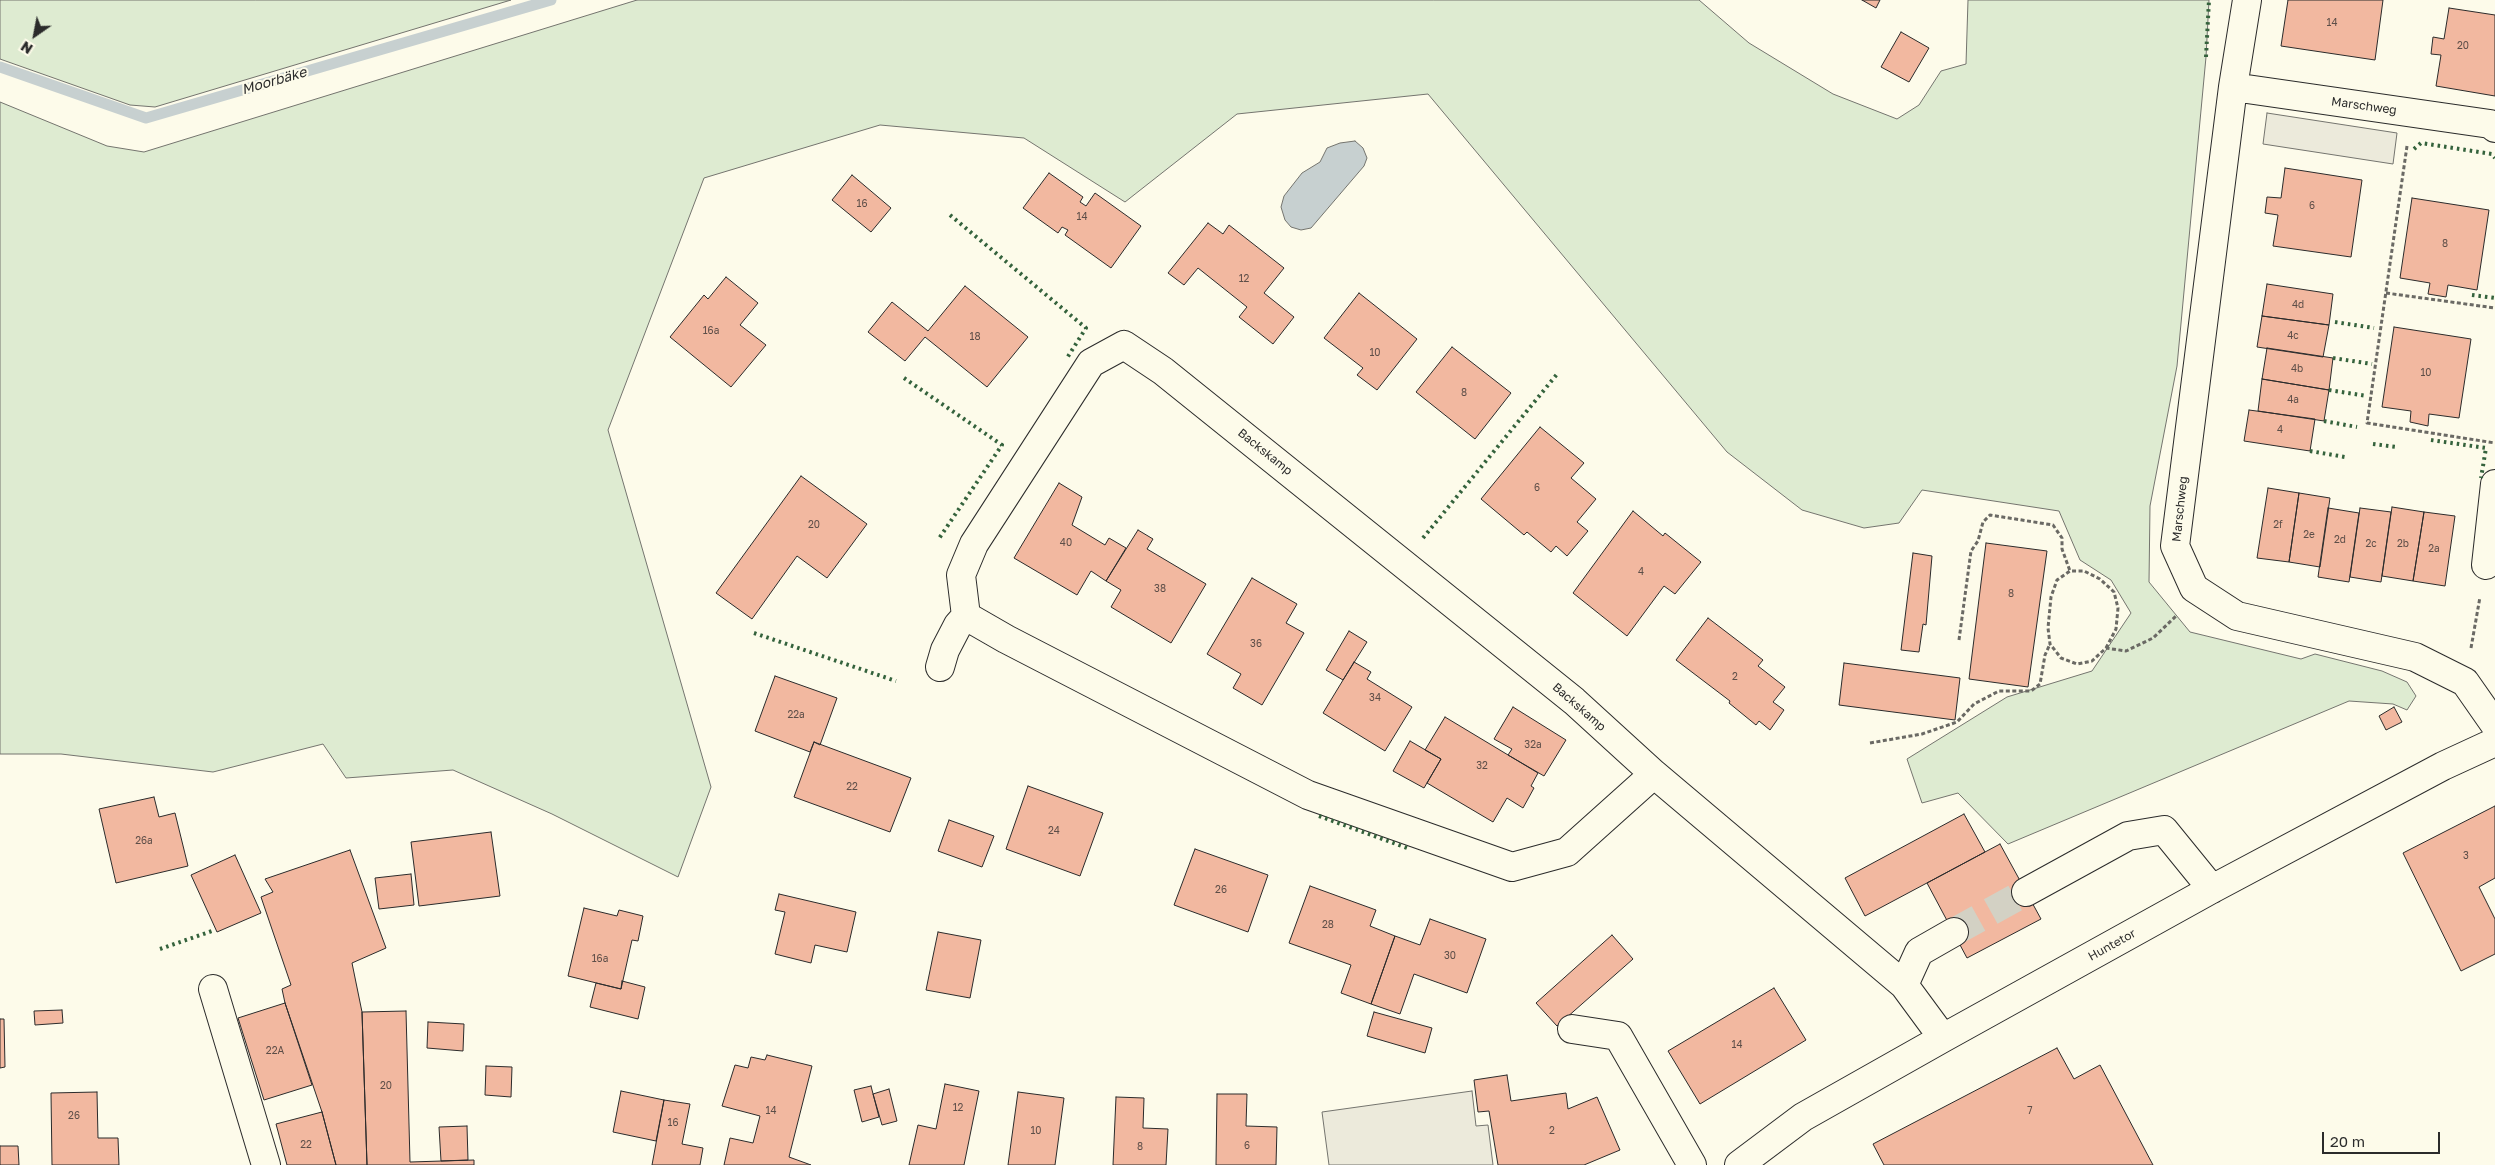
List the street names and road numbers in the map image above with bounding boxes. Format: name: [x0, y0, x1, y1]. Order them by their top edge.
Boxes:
street label: Marschweg: [2330, 94, 2398, 118]
street label: Backskamp: [1235, 426, 1295, 478]
street label: Marschweg: [2169, 475, 2191, 543]
street label: Backskamp: [1549, 680, 1609, 734]
street label: Huntetor: [2086, 926, 2138, 964]

